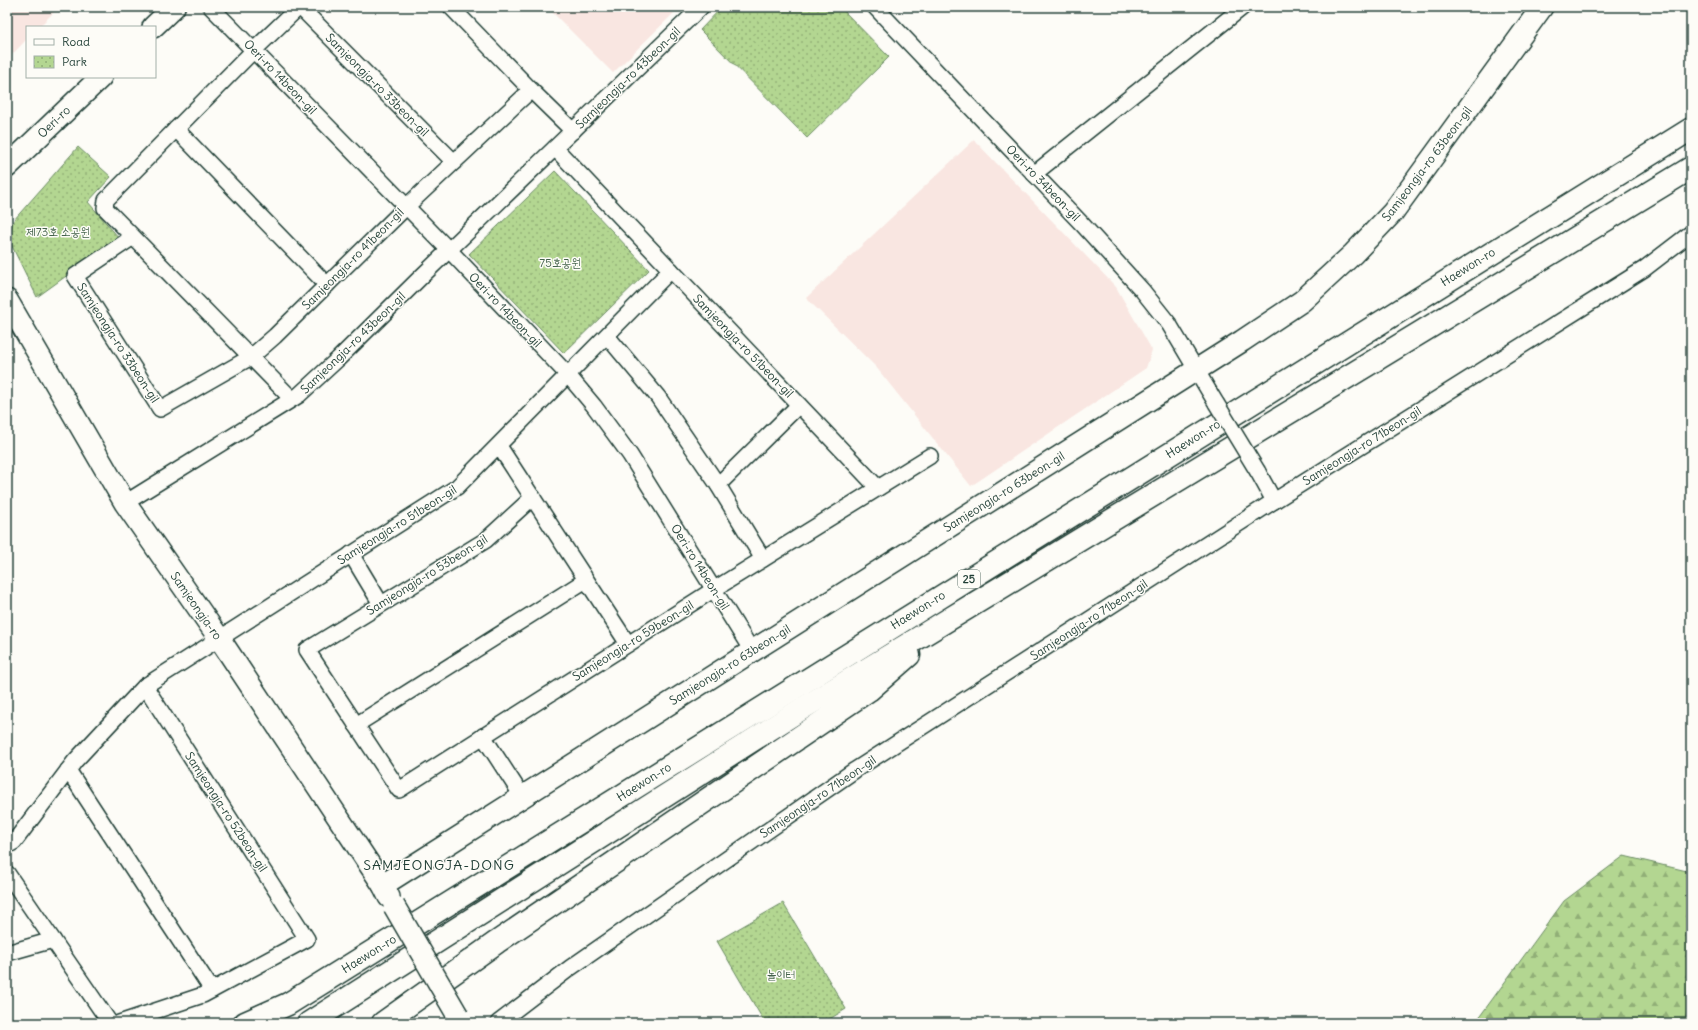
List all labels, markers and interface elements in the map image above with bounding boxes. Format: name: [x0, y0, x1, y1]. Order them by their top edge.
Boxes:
street label: Samjeongja-ro 43beon-gil: [572, 24, 683, 132]
legend: [26, 26, 156, 78]
street label: Samjeongja-ro 33beon-gil: [323, 30, 432, 139]
text: Road: [62, 34, 90, 49]
street label: Oeri-ro 14beon-gil: [241, 36, 320, 117]
text: Park: [62, 54, 87, 69]
street label: Oeri-ro: [34, 102, 73, 141]
street label: Samjeongja-ro 63beon-gil: [1378, 103, 1475, 224]
street label: Oeri-ro 34beon-gil: [1003, 141, 1084, 224]
street label: Samjeongja-ro 41beon-gil: [299, 205, 407, 313]
park label: 제73호 소공원: [26, 224, 90, 239]
street label: Haewon-ro: [1438, 244, 1498, 289]
park label: 75호공원: [539, 255, 581, 270]
street label: Oeri-ro 14beon-gil: [466, 269, 545, 350]
street label: Samjeongja-ro 33beon-gil: [74, 280, 163, 405]
street label: Samjeongja-ro 43beon-gil: [297, 289, 408, 397]
street label: Samjeongja-ro 51beon-gil: [690, 291, 797, 400]
street label: Samjeongja-ro 71beon-gil: [1300, 403, 1424, 488]
street label: Haewon-ro: [1163, 416, 1223, 461]
street label: Samjeongja-ro 63beon-gil: [940, 448, 1067, 535]
street label: Samjeongja-ro 51beon-gil: [334, 482, 459, 567]
street label: Oeri-ro 14beon-gil: [668, 521, 733, 612]
street label: Samjeongja-ro 53beon-gil: [363, 531, 490, 618]
street label: Samjeongja-ro: [167, 569, 225, 643]
road number: 25: [958, 570, 980, 588]
street label: Samjeongja-ro 71beon-gil: [1027, 576, 1150, 663]
street label: Haewon-ro: [888, 587, 948, 632]
street label: Samjeongja-ro 59beon-gil: [569, 597, 696, 684]
street label: Samjeongja-ro 63beon-gil: [666, 621, 793, 708]
street label: Samjeongja-ro 52beon-gil: [182, 749, 271, 874]
street label: Samjeongja-ro 71beon-gil: [757, 752, 879, 841]
street label: Haewon-ro: [614, 759, 674, 804]
district label: SAMJEONGJA-DONG: [363, 856, 515, 874]
street label: Haewon-ro: [339, 931, 399, 976]
park label: 놀이터: [767, 967, 795, 982]

